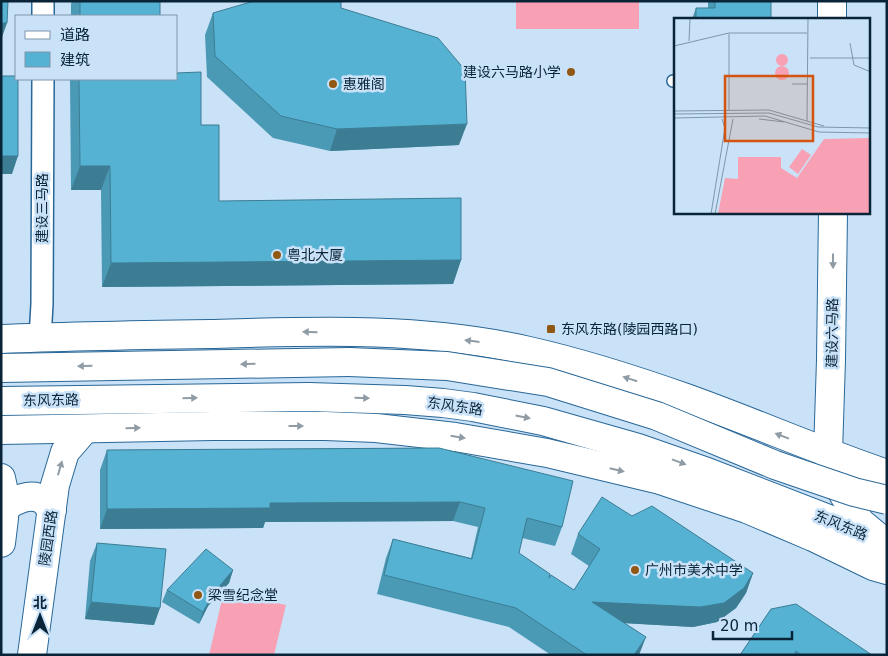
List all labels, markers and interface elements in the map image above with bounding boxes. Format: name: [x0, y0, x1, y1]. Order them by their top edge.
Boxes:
legend: [15, 15, 178, 80]
inset map: [674, 18, 870, 214]
text: 道路: [60, 26, 90, 44]
text: 建筑: [60, 51, 90, 69]
place label: 建设六马路小学: [463, 64, 561, 80]
marker: 建设六马路小学: [565, 66, 577, 78]
place label: 惠雅阁: [343, 76, 385, 92]
marker: 惠雅阁: [327, 78, 339, 90]
street label: 建设三马路: [34, 173, 50, 243]
place label: 粤北大厦: [287, 247, 343, 263]
marker: 粤北大厦: [271, 249, 283, 261]
one-way arrow: [829, 253, 837, 269]
street label: 建设六马路: [823, 298, 841, 368]
place label: 东风东路(陵园西路口): [561, 321, 698, 337]
marker: 东风东路(陵园西路口): [545, 323, 557, 335]
one-way arrow: [302, 328, 318, 336]
one-way arrow: [464, 337, 480, 345]
one-way arrow: [239, 360, 255, 368]
one-way arrow: [77, 363, 93, 371]
one-way arrow: [622, 375, 637, 383]
street label: 东风东路: [23, 392, 79, 408]
one-way arrow: [182, 394, 198, 402]
street label: 东风东路: [426, 394, 484, 418]
one-way arrow: [354, 395, 370, 403]
one-way arrow: [516, 413, 532, 421]
one-way arrow: [288, 422, 304, 430]
one-way arrow: [126, 424, 142, 432]
one-way arrow: [775, 431, 789, 439]
one-way arrow: [450, 434, 466, 442]
one-way arrow: [672, 458, 687, 466]
one-way arrow: [56, 461, 64, 476]
one-way arrow: [609, 466, 625, 474]
street label: 东风东路: [812, 507, 870, 543]
street label: 陵园西路: [36, 509, 60, 567]
place label: 广州市美术中学: [645, 562, 743, 578]
marker: 广州市美术中学: [629, 564, 641, 576]
place label: 梁雪纪念堂: [208, 587, 278, 603]
marker: 梁雪纪念堂: [192, 589, 204, 601]
north arrow: [15, 591, 65, 641]
text: 北: [33, 595, 47, 611]
scale bar: [713, 608, 792, 640]
text: 20 m: [720, 617, 758, 635]

